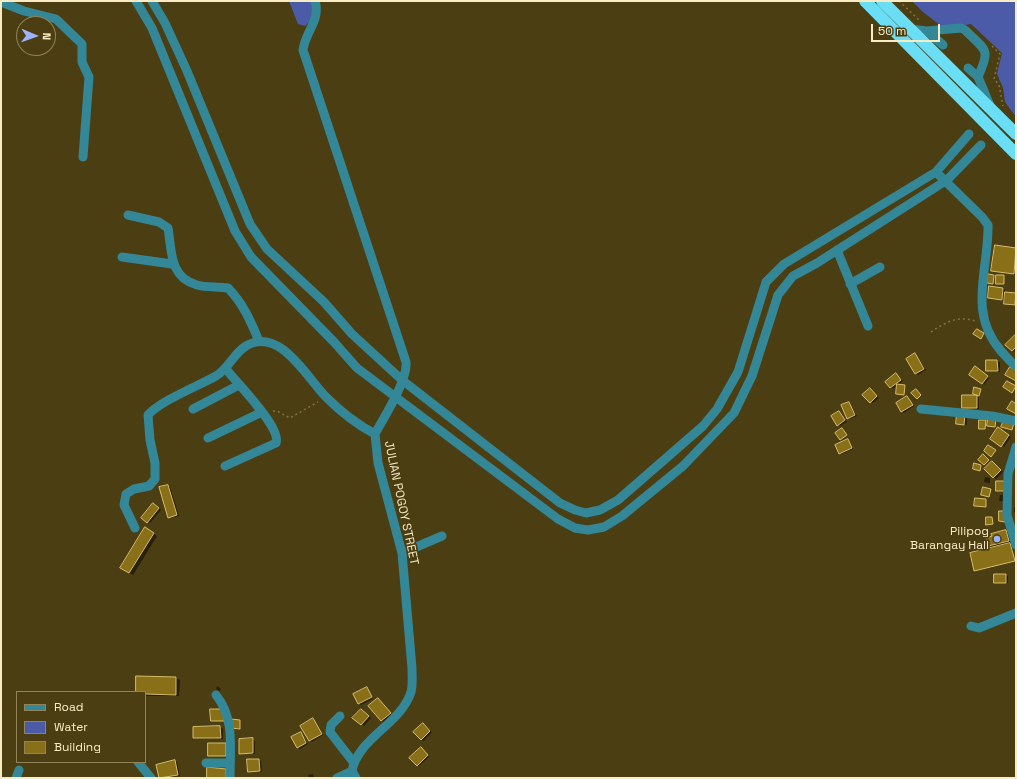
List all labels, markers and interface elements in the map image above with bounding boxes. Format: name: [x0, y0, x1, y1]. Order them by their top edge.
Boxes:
north arrow: [16, 16, 56, 56]
scale bar: [873, 16, 942, 42]
text: 50 m: [878, 23, 906, 39]
text: N: [40, 32, 54, 40]
street label: JULIAN POGOY STREET: [381, 440, 421, 566]
place label: Pilipog Barangay Hall: [910, 525, 989, 553]
marker: Pilipog Barangay Hall: [992, 534, 1002, 544]
legend: [16, 691, 146, 763]
text: Road: [54, 699, 83, 715]
text: Water: [54, 719, 88, 735]
text: Building: [54, 739, 101, 755]

